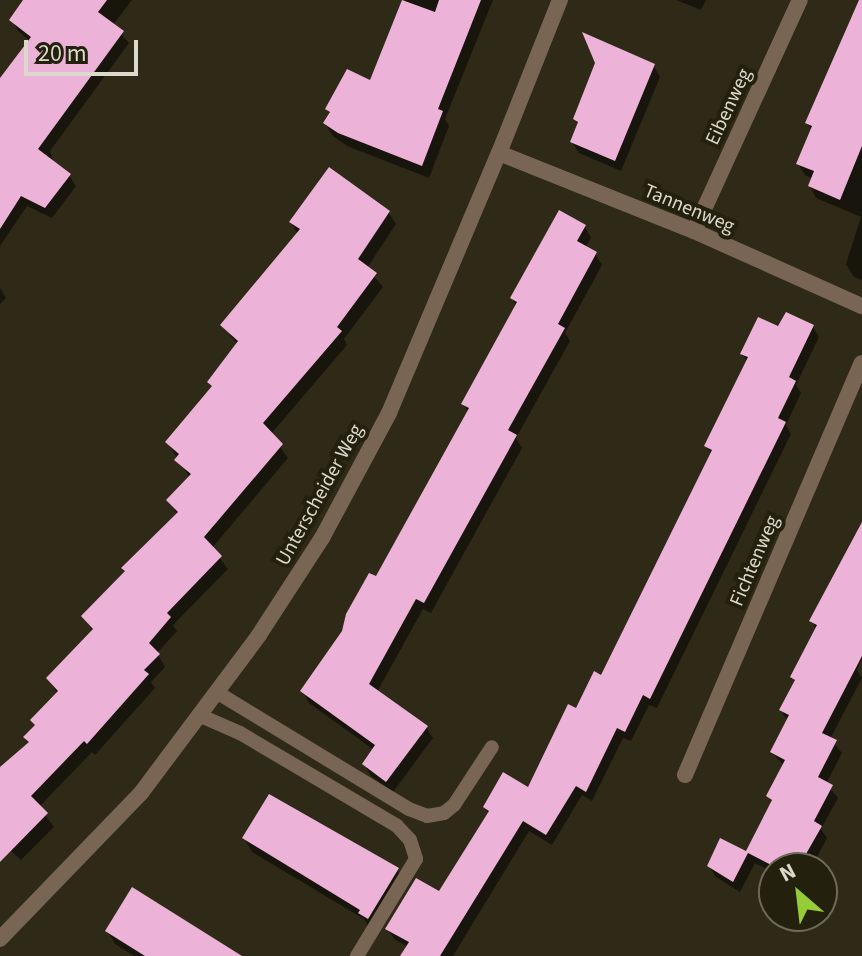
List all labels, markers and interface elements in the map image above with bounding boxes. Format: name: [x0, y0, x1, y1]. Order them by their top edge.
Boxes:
scale bar: [28, 24, 142, 74]
text: 20 m: [38, 36, 87, 71]
street label: Eibenweg: [701, 65, 757, 149]
street label: Tannenweg: [640, 179, 738, 239]
street label: Unterscheider Weg: [271, 420, 369, 570]
street label: Fichtenweg: [725, 512, 785, 610]
north arrow: [758, 852, 838, 932]
text: N: [774, 855, 802, 890]

